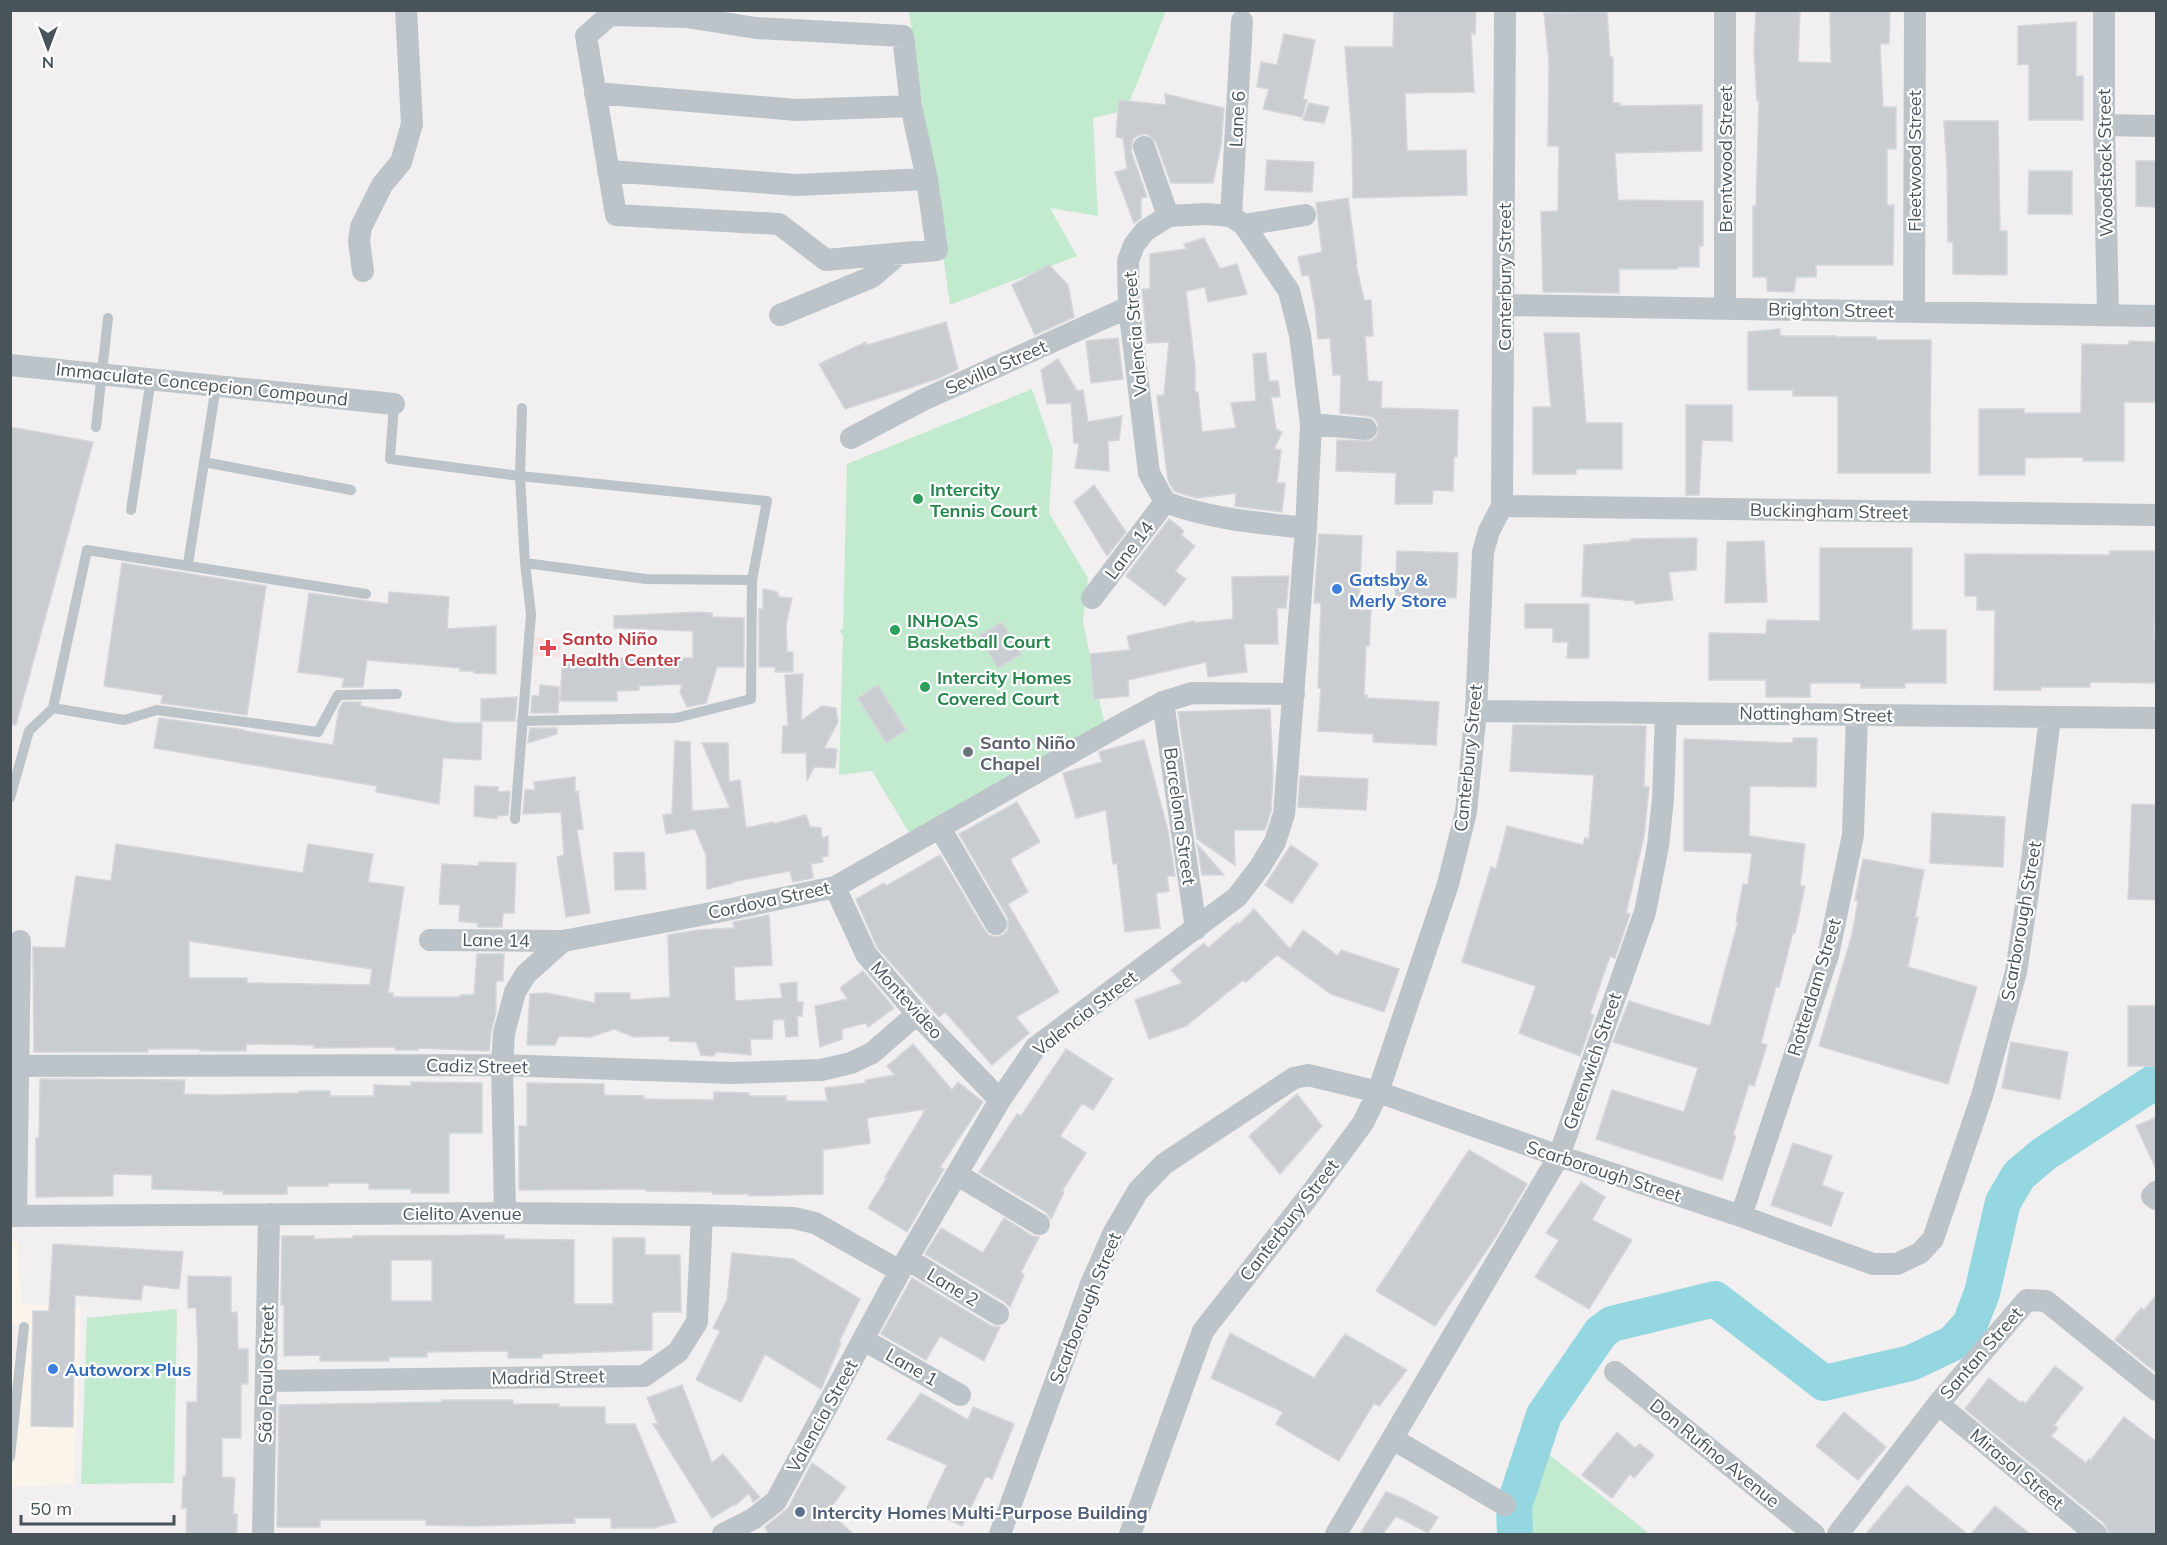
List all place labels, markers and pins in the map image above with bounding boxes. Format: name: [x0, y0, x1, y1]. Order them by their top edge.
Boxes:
place label: Intercity Tennis Court: [930, 478, 1038, 522]
marker: Intercity Tennis Court: [911, 492, 925, 506]
place label: Gatsby & Merly Store: [1349, 568, 1447, 612]
marker: Gatsby & Merly Store: [1330, 582, 1344, 596]
place label: INHOAS Basketball Court: [907, 609, 1050, 653]
marker: INHOAS Basketball Court: [888, 623, 902, 637]
place label: Santo Niño Health Center: [562, 627, 681, 671]
marker: Santo Niño Health Center: [539, 639, 557, 657]
place label: Intercity Homes Covered Court: [937, 666, 1072, 710]
marker: Intercity Homes Covered Court: [918, 680, 932, 694]
place label: Santo Niño Chapel: [980, 731, 1076, 775]
marker: Santo Niño Chapel: [961, 745, 975, 759]
place label: Autoworx Plus: [65, 1358, 191, 1381]
marker: Autoworx Plus: [46, 1362, 60, 1376]
place label: Intercity Homes Multi-Purpose Building: [812, 1501, 1148, 1524]
marker: Intercity Homes Multi-Purpose Building: [793, 1505, 807, 1519]

